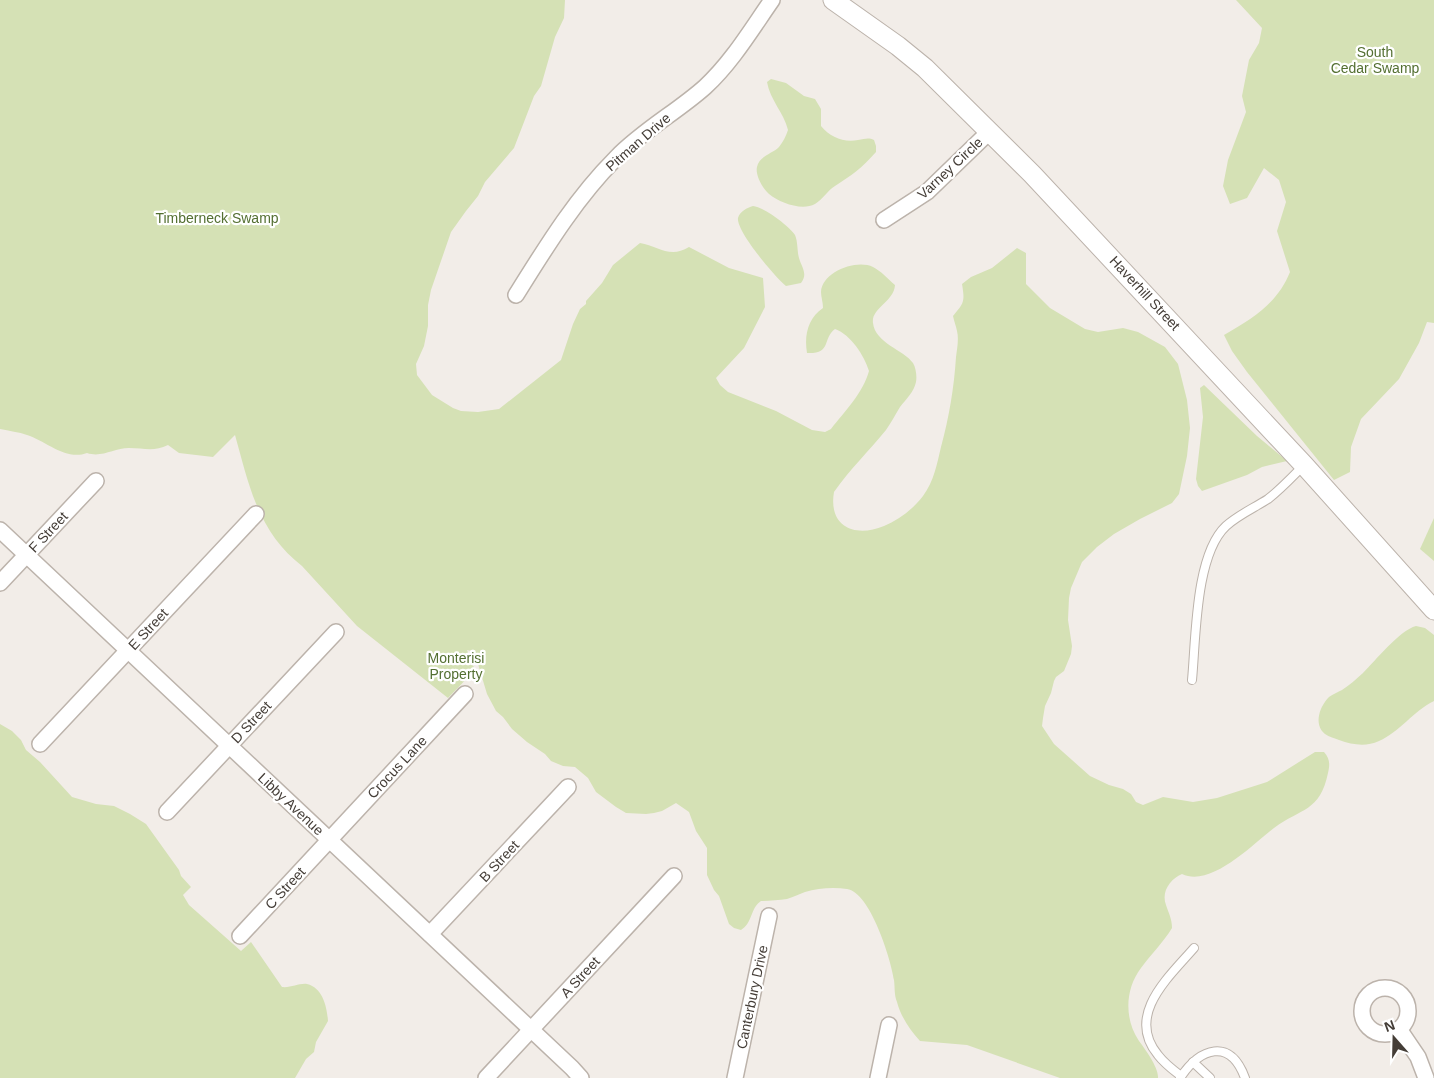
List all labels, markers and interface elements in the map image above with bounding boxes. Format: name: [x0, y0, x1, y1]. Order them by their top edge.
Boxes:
park label: South Cedar Swamp: [1331, 44, 1420, 76]
street label: Pitman Drive: [603, 110, 674, 174]
street label: Varney Circle: [914, 134, 986, 202]
park label: Timberneck Swamp: [155, 210, 279, 226]
street label: Haverhill Street: [1107, 253, 1184, 334]
street label: F Street: [25, 508, 71, 556]
street label: E Street: [125, 605, 171, 653]
park label: Monterisi Property: [428, 650, 484, 682]
street label: D Street: [228, 698, 274, 746]
street label: Crocus Lane: [364, 732, 430, 801]
street label: Libby Avenue: [255, 770, 327, 839]
street label: B Street: [476, 837, 522, 885]
street label: C Street: [262, 864, 308, 912]
street label: Canterbury Drive: [733, 943, 771, 1050]
street label: A Street: [557, 953, 603, 1001]
north arrow: [1369, 1013, 1419, 1063]
text: N: [1382, 1017, 1397, 1035]

